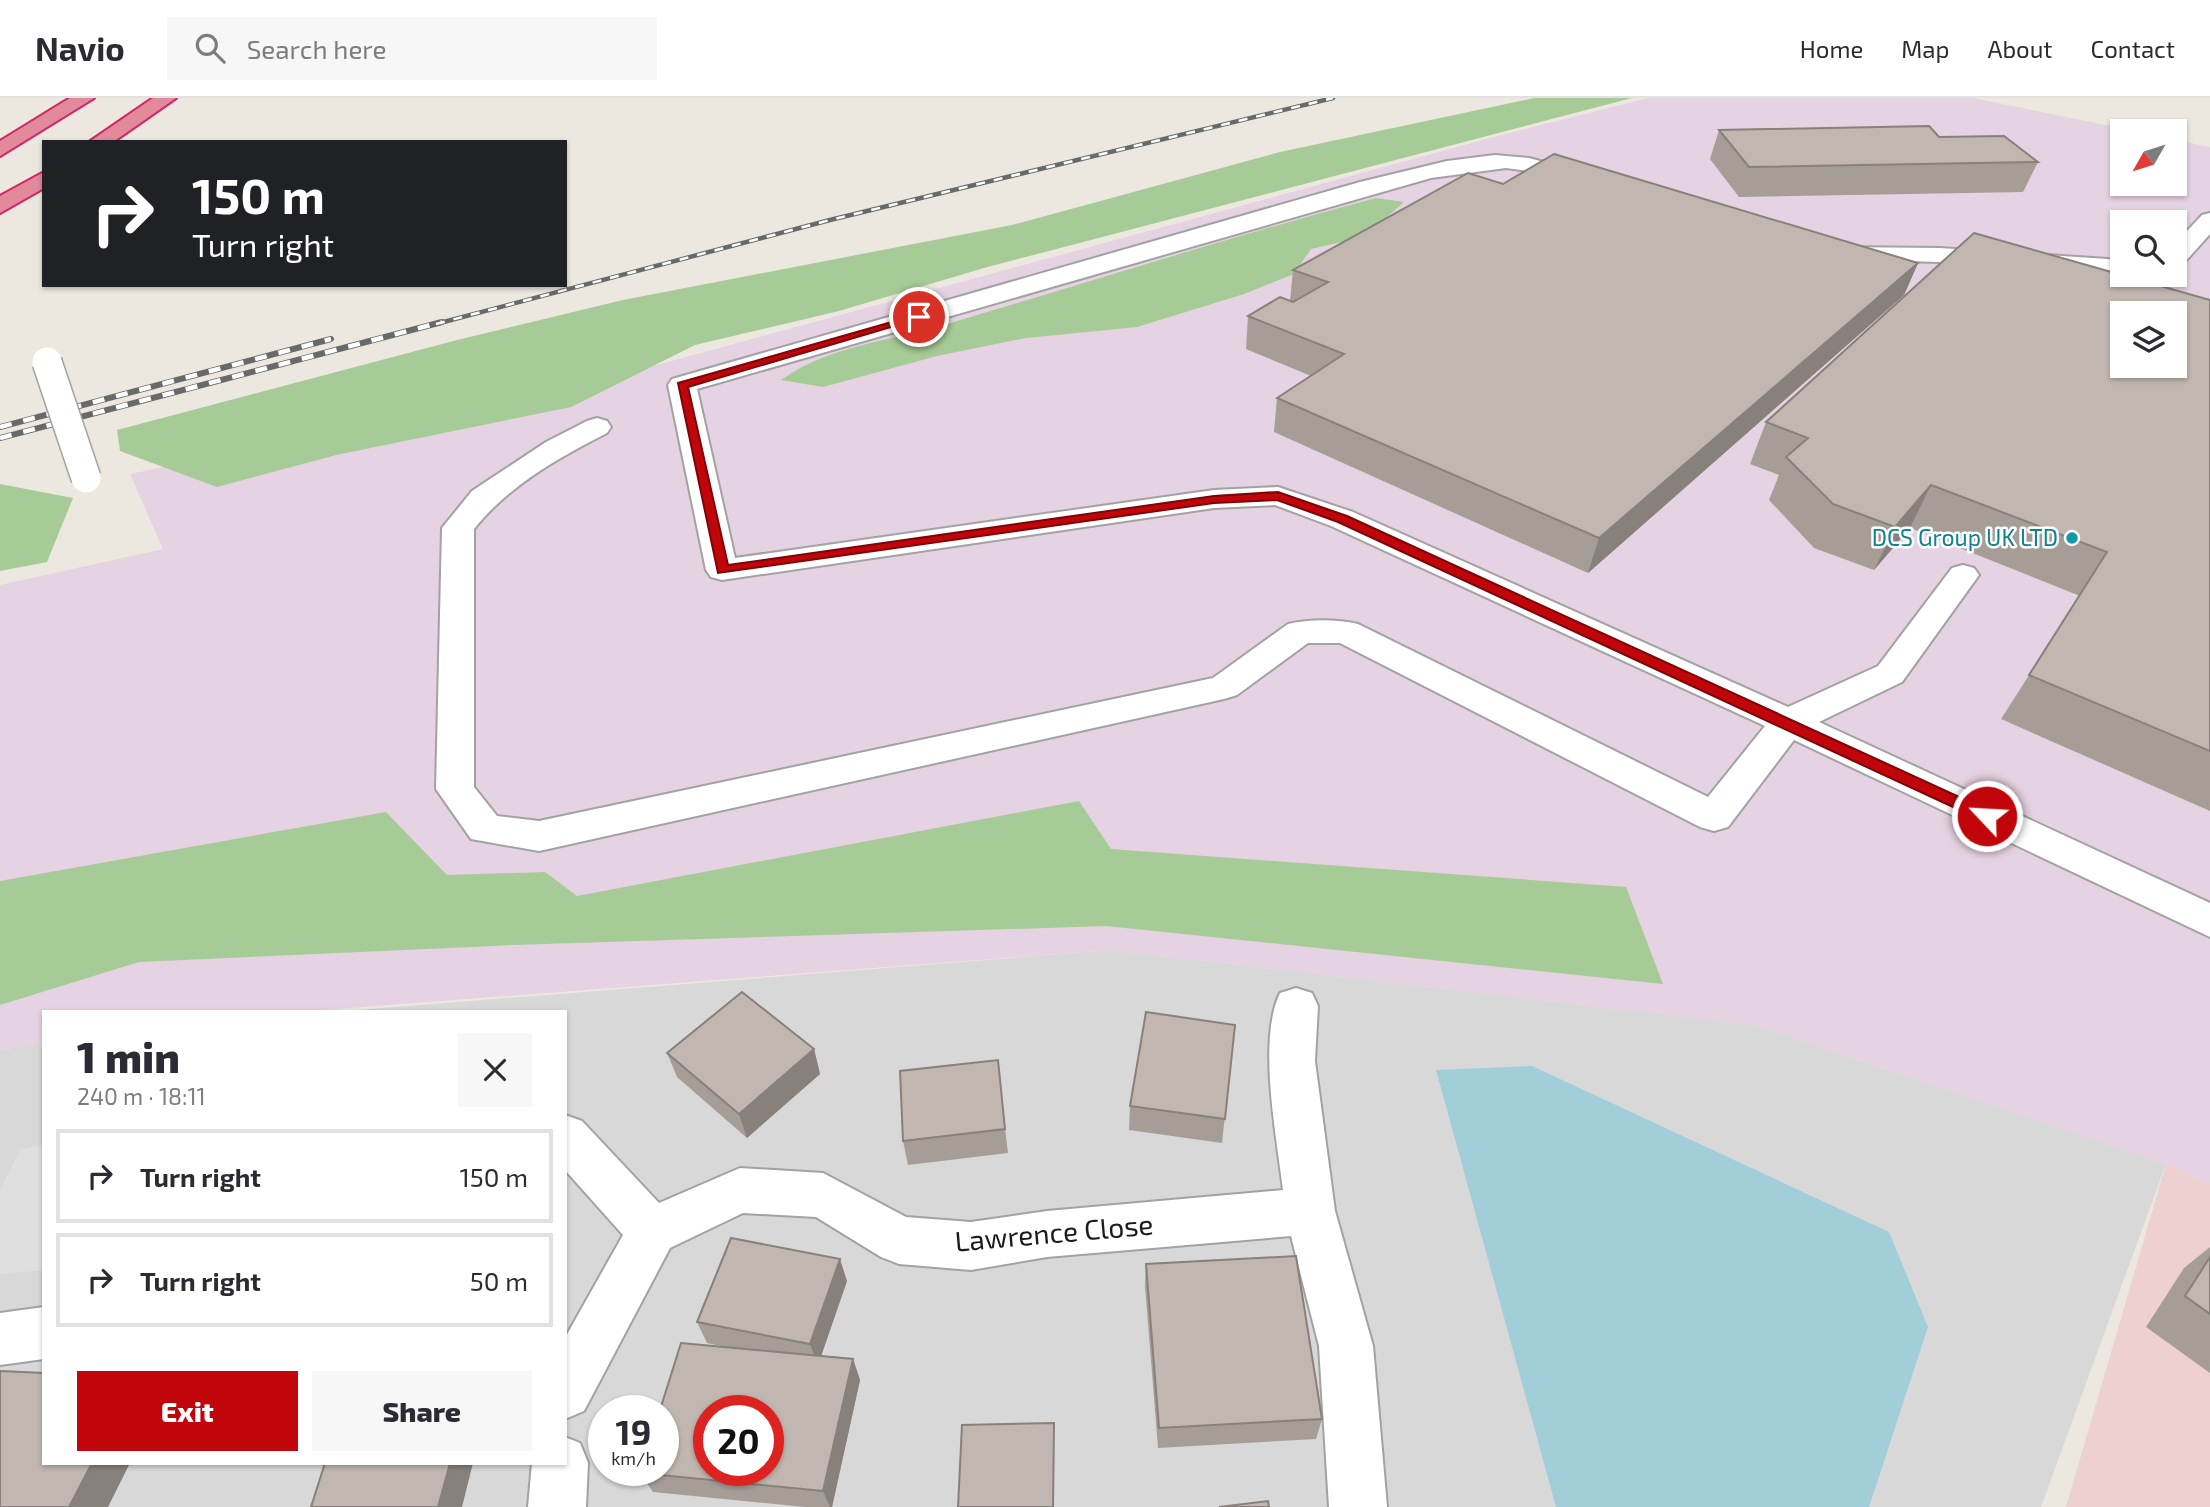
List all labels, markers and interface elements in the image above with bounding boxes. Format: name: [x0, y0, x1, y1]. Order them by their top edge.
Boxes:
search box: [167, 17, 657, 80]
text: Navio: [35, 28, 125, 68]
icon: search: [191, 29, 229, 67]
text: Search here: [247, 33, 386, 64]
text: Home: [1800, 34, 1863, 63]
text: Map: [1901, 34, 1949, 63]
text: About: [1987, 34, 2053, 63]
text: Contact: [2091, 34, 2175, 63]
north arrow: [2110, 119, 2188, 196]
map controls: [2110, 119, 2187, 378]
text: 150 m: [192, 165, 325, 224]
icon: right: [77, 168, 168, 259]
button: search: [2110, 210, 2187, 287]
text: Turn right: [192, 225, 334, 263]
pin: [889, 287, 949, 347]
icon: arrive: [900, 298, 938, 336]
button: layers: [2110, 301, 2187, 378]
place label: DCS Group UK LTD: [1872, 523, 2058, 551]
marker: DCS Group UK LTD: [2064, 530, 2080, 546]
position arrow: [1950, 779, 2024, 853]
text: 1 min: [77, 1031, 180, 1081]
button: close: [458, 1033, 532, 1107]
text: 240 m · 18:11: [77, 1082, 206, 1110]
icon: right: [81, 1157, 119, 1195]
text: Turn right: [140, 1161, 261, 1192]
text: 150 m: [459, 1161, 528, 1192]
street label: Lawrence Close: [953, 1206, 1155, 1258]
icon: right: [81, 1261, 119, 1299]
text: Turn right: [140, 1265, 261, 1296]
text: 50 m: [470, 1265, 528, 1296]
button: Exit: [77, 1371, 298, 1451]
button: Share: [312, 1371, 532, 1451]
speed limit sign: 20: [693, 1395, 784, 1486]
text: 19: [616, 1410, 651, 1452]
text: km/h: [611, 1447, 656, 1469]

